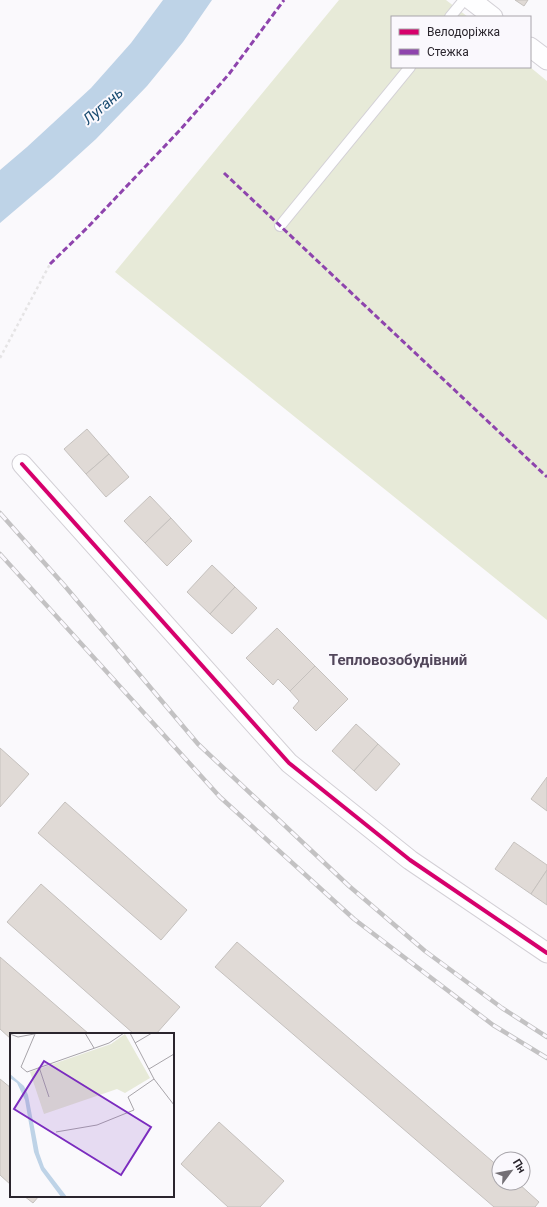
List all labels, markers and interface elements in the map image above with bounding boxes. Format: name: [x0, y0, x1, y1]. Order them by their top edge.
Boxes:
legend: [391, 16, 531, 68]
text: Велодоріжка: [427, 25, 500, 39]
text: Стежка: [427, 45, 469, 59]
water label: Лугань: [78, 84, 127, 129]
district label: Тепловозобудівний: [329, 651, 467, 669]
inset map: [10, 1033, 174, 1197]
north arrow: [491, 1151, 531, 1191]
text: Пн: [510, 1157, 528, 1175]

